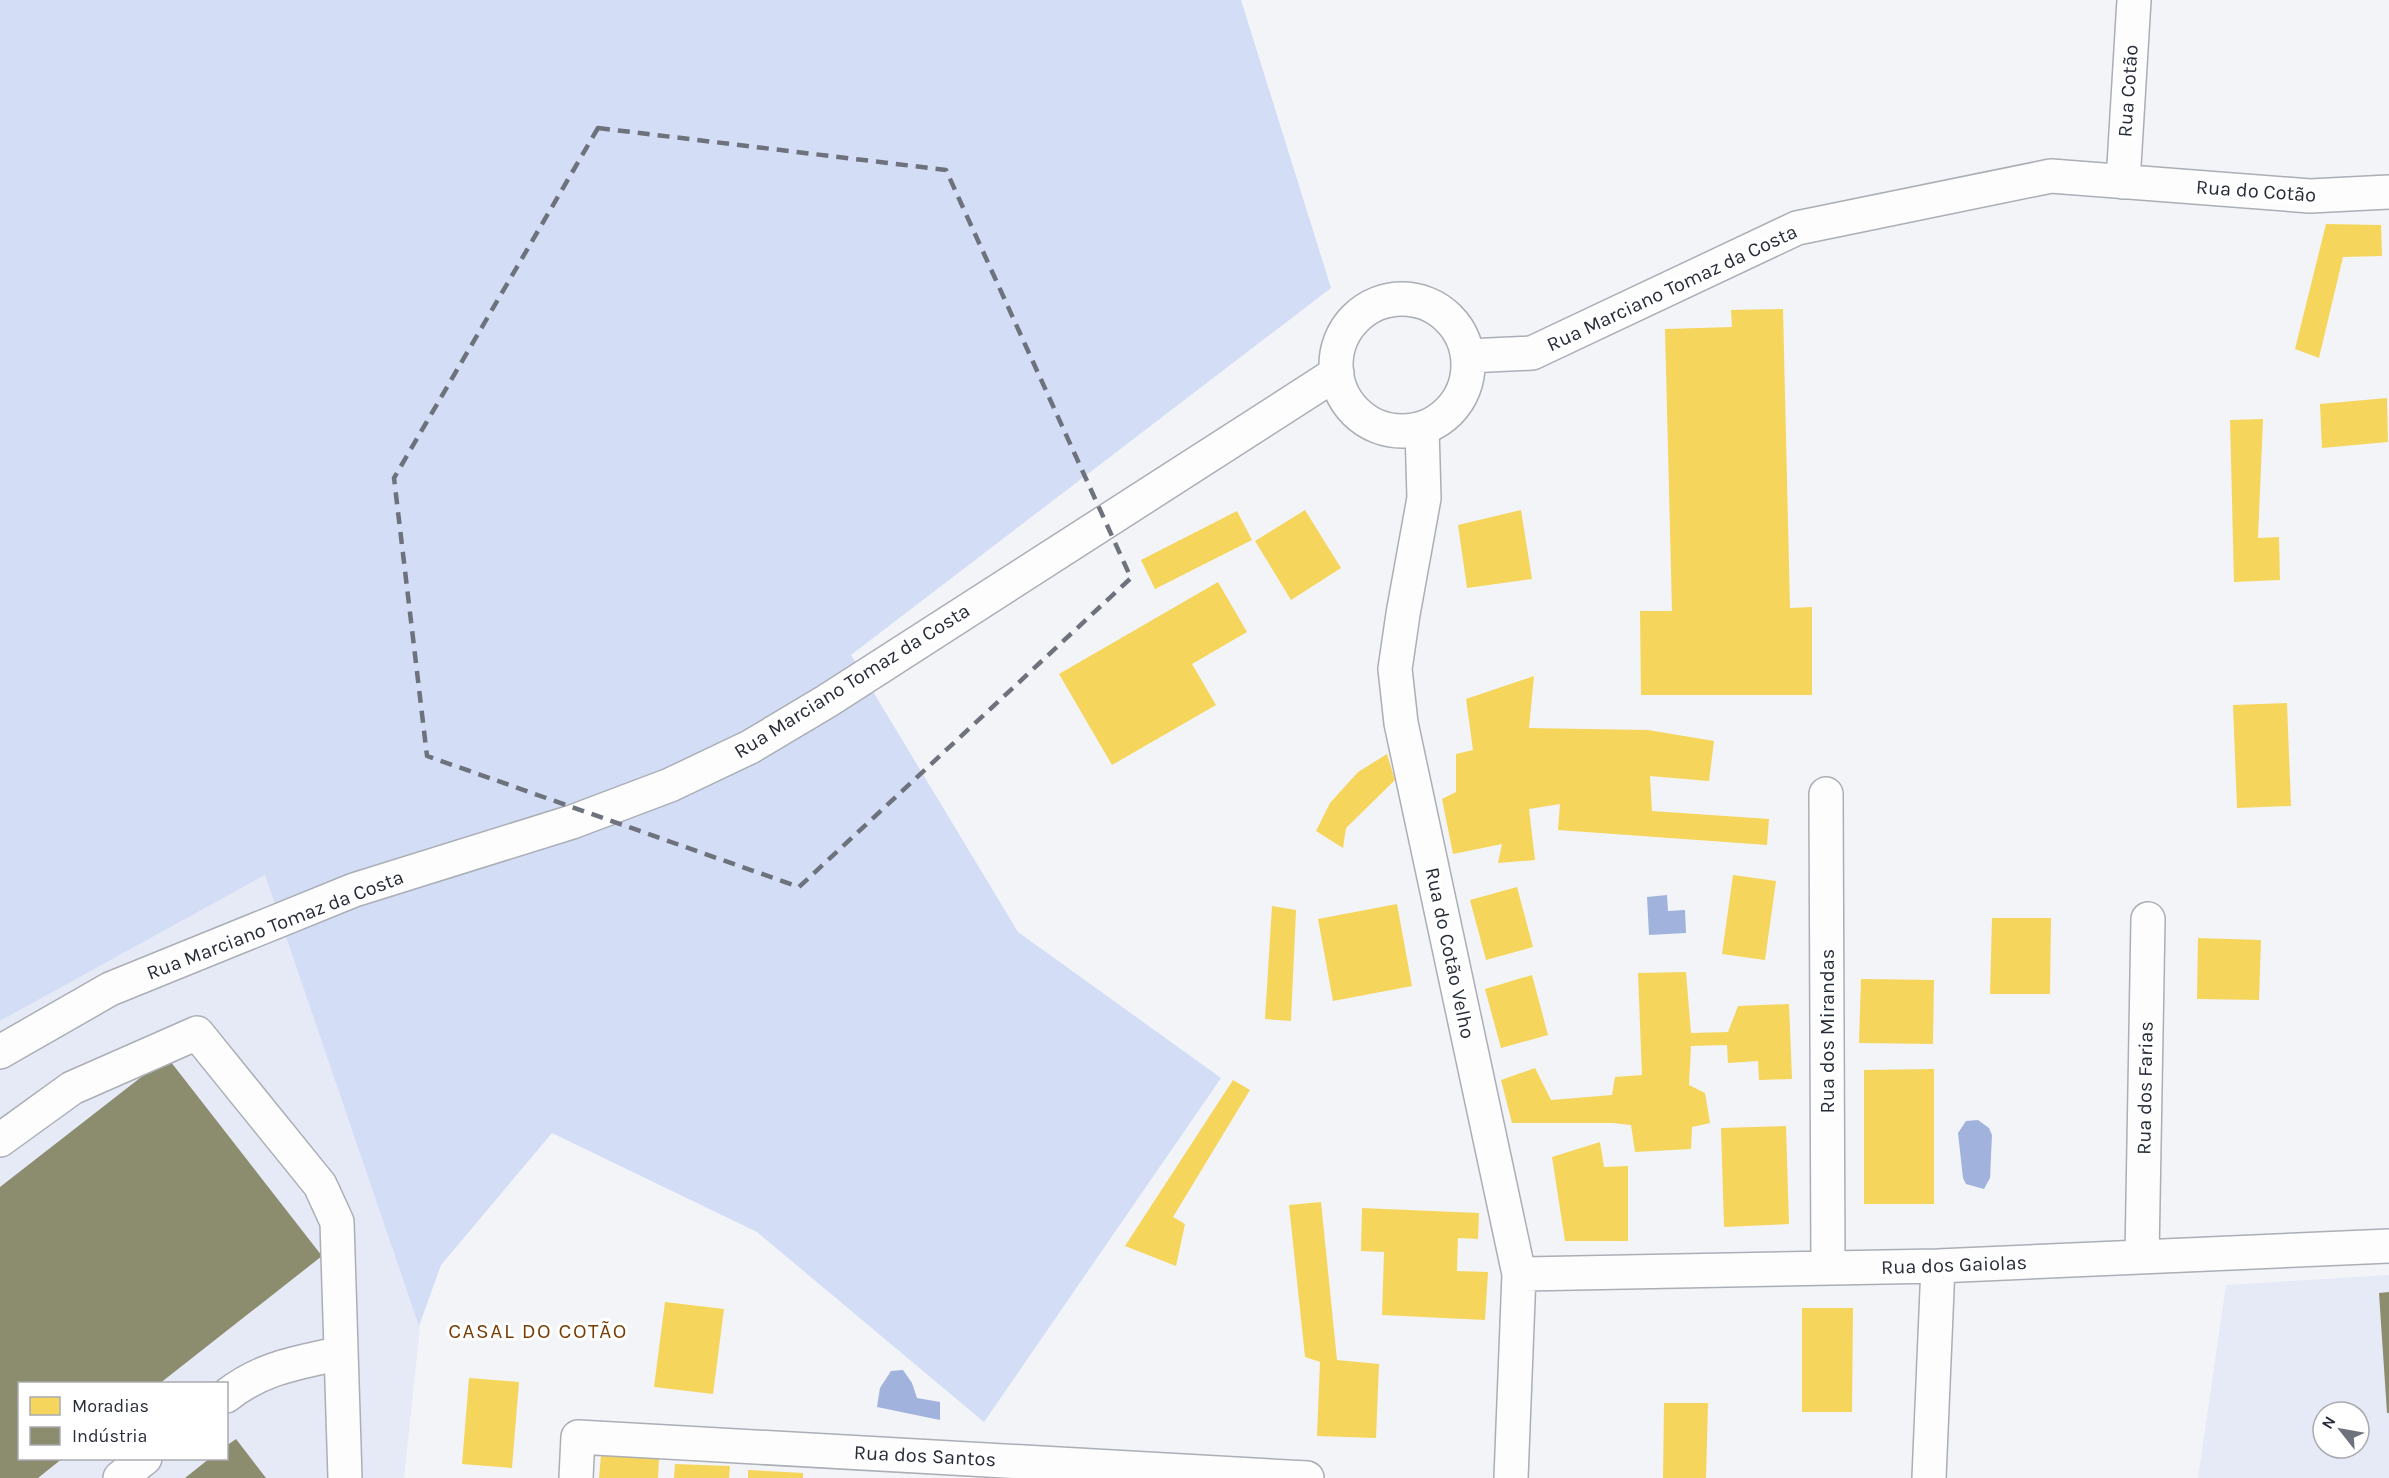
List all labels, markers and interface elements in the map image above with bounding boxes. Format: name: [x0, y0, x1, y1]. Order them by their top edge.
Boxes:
street label: Rua Cotão: [2113, 44, 2143, 138]
street label: Rua do Cotão: [2195, 175, 2317, 207]
street label: Rua Marciano Tomaz da Costa: [1543, 220, 1801, 356]
street label: Rua Marciano Tomaz da Costa: [730, 599, 974, 763]
street label: Rua Marciano Tomaz da Costa: [143, 865, 407, 985]
street label: Rua do Cotão Velho: [1421, 865, 1479, 1041]
street label: Rua dos Mirandas: [1816, 949, 1839, 1113]
street label: Rua dos Farias: [2132, 1021, 2158, 1155]
street label: Rua dos Gaiolas: [1881, 1251, 2027, 1279]
district label: CASAL DO COTÃO: [448, 1319, 628, 1343]
legend: [18, 1382, 228, 1460]
text: Moradias: [72, 1395, 149, 1417]
north arrow: [2311, 1400, 2371, 1460]
text: N: [2317, 1413, 2340, 1432]
text: Indústria: [72, 1425, 147, 1447]
street label: Rua dos Santos: [853, 1441, 997, 1471]

